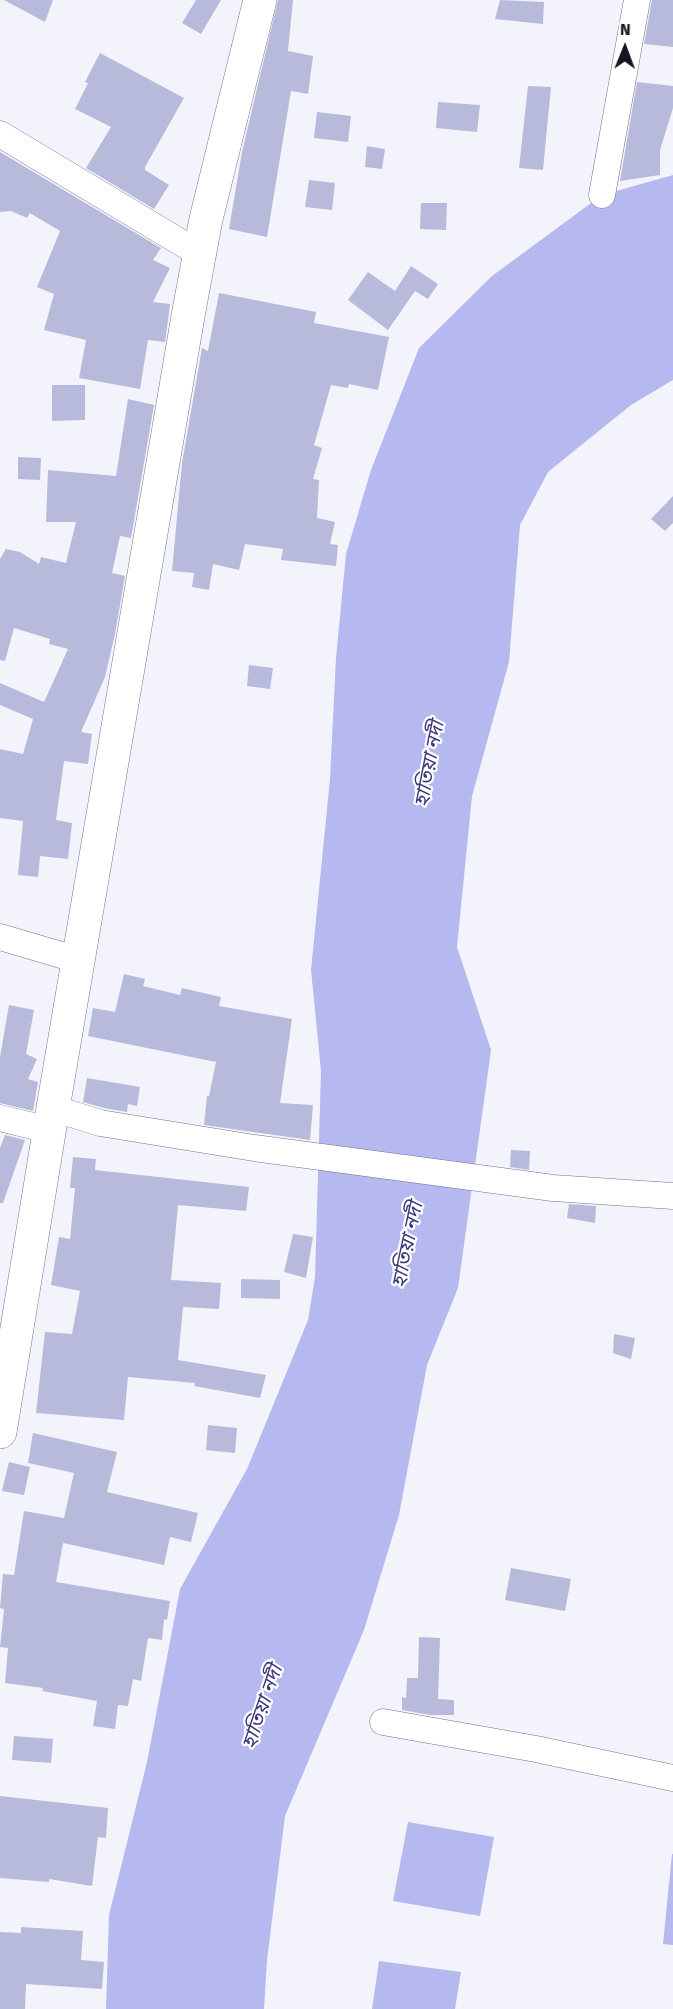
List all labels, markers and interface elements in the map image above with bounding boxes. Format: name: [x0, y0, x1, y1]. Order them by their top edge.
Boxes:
north arrow: [595, 18, 655, 78]
text: N: [620, 20, 631, 39]
water label: হাতিয়া নদী: [410, 719, 450, 809]
water label: হাতিয়া নদী: [387, 1200, 429, 1290]
water label: হাতিয়া নদী: [238, 1662, 288, 1752]

